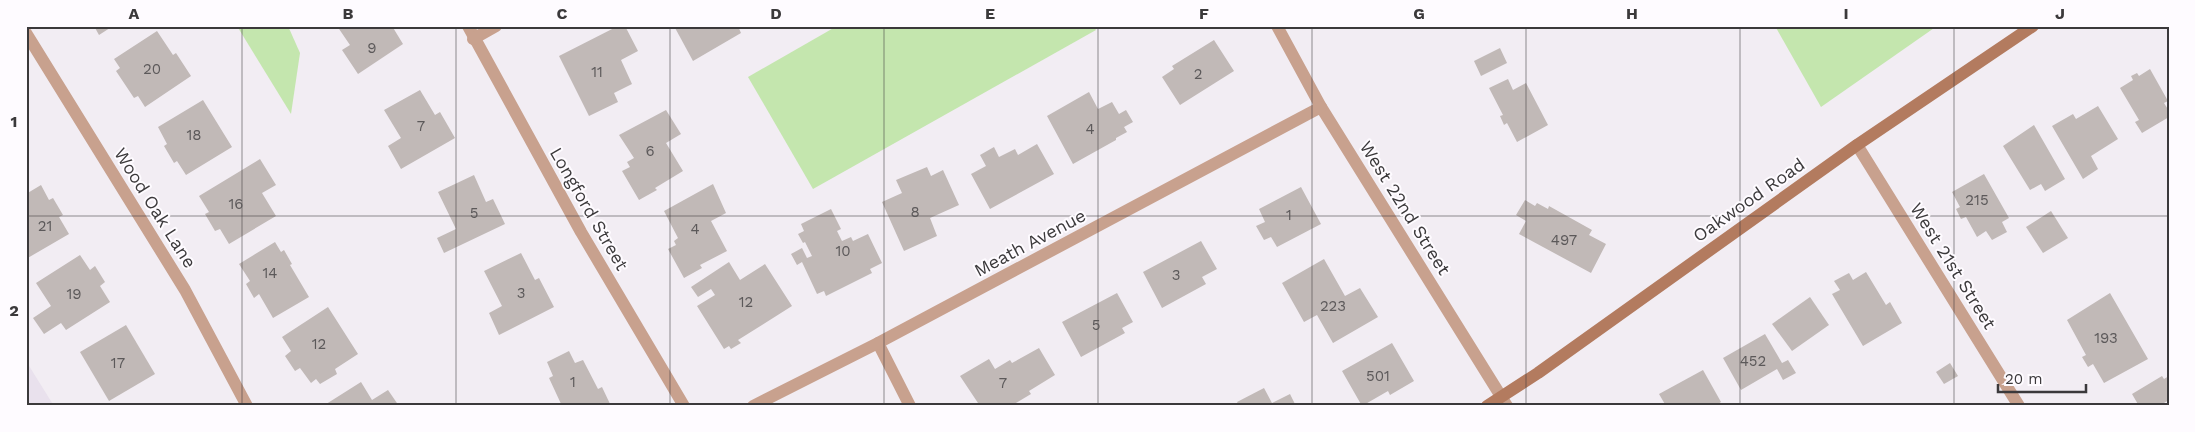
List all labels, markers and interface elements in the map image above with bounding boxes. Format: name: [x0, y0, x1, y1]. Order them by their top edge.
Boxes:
text: A: [129, 4, 140, 23]
text: B: [343, 4, 354, 23]
text: C: [557, 4, 568, 23]
text: D: [770, 4, 782, 23]
text: E: [985, 4, 995, 23]
text: F: [1199, 4, 1209, 23]
text: G: [1413, 4, 1425, 23]
text: H: [1626, 4, 1638, 23]
text: I: [1843, 4, 1849, 23]
text: J: [2055, 4, 2065, 23]
house number: 9: [367, 39, 377, 57]
house number: 20: [143, 60, 161, 78]
house number: 11: [591, 63, 603, 81]
house number: 2: [1194, 65, 1202, 83]
text: 1: [11, 112, 17, 131]
house number: 7: [417, 117, 425, 135]
house number: 4: [1085, 120, 1095, 138]
house number: 18: [186, 126, 202, 144]
street label: West 22nd Street: [1356, 137, 1455, 279]
house number: 6: [645, 142, 655, 160]
street label: Wood Oak Lane: [110, 144, 201, 272]
street label: Longford Street: [546, 144, 633, 274]
street label: Oakwood Road: [1689, 153, 1809, 246]
house number: 215: [1965, 191, 1989, 209]
house number: 16: [229, 195, 243, 213]
street label: West 21st Street: [1906, 199, 2001, 333]
house number: 8: [910, 203, 920, 221]
house number: 5: [470, 204, 478, 222]
street label: Meath Avenue: [970, 204, 1089, 281]
house number: 1: [1286, 206, 1292, 224]
house number: 21: [38, 217, 52, 235]
house number: 4: [690, 220, 700, 238]
house number: 497: [1551, 231, 1577, 249]
house number: 10: [835, 242, 851, 260]
house number: 14: [262, 264, 278, 282]
house number: 3: [1172, 266, 1180, 284]
house number: 3: [517, 284, 525, 302]
house number: 19: [66, 285, 82, 303]
house number: 12: [739, 293, 753, 311]
house number: 223: [1320, 297, 1346, 315]
text: 2: [9, 301, 19, 320]
house number: 5: [1092, 316, 1100, 334]
house number: 193: [2094, 329, 2118, 347]
house number: 12: [312, 335, 326, 353]
house number: 452: [1740, 352, 1766, 370]
house number: 17: [111, 354, 125, 372]
scale bar: [1998, 362, 2085, 394]
house number: 501: [1366, 367, 1390, 385]
text: 20 m: [2005, 370, 2043, 388]
house number: 1: [570, 373, 576, 391]
house number: 7: [999, 374, 1007, 392]

